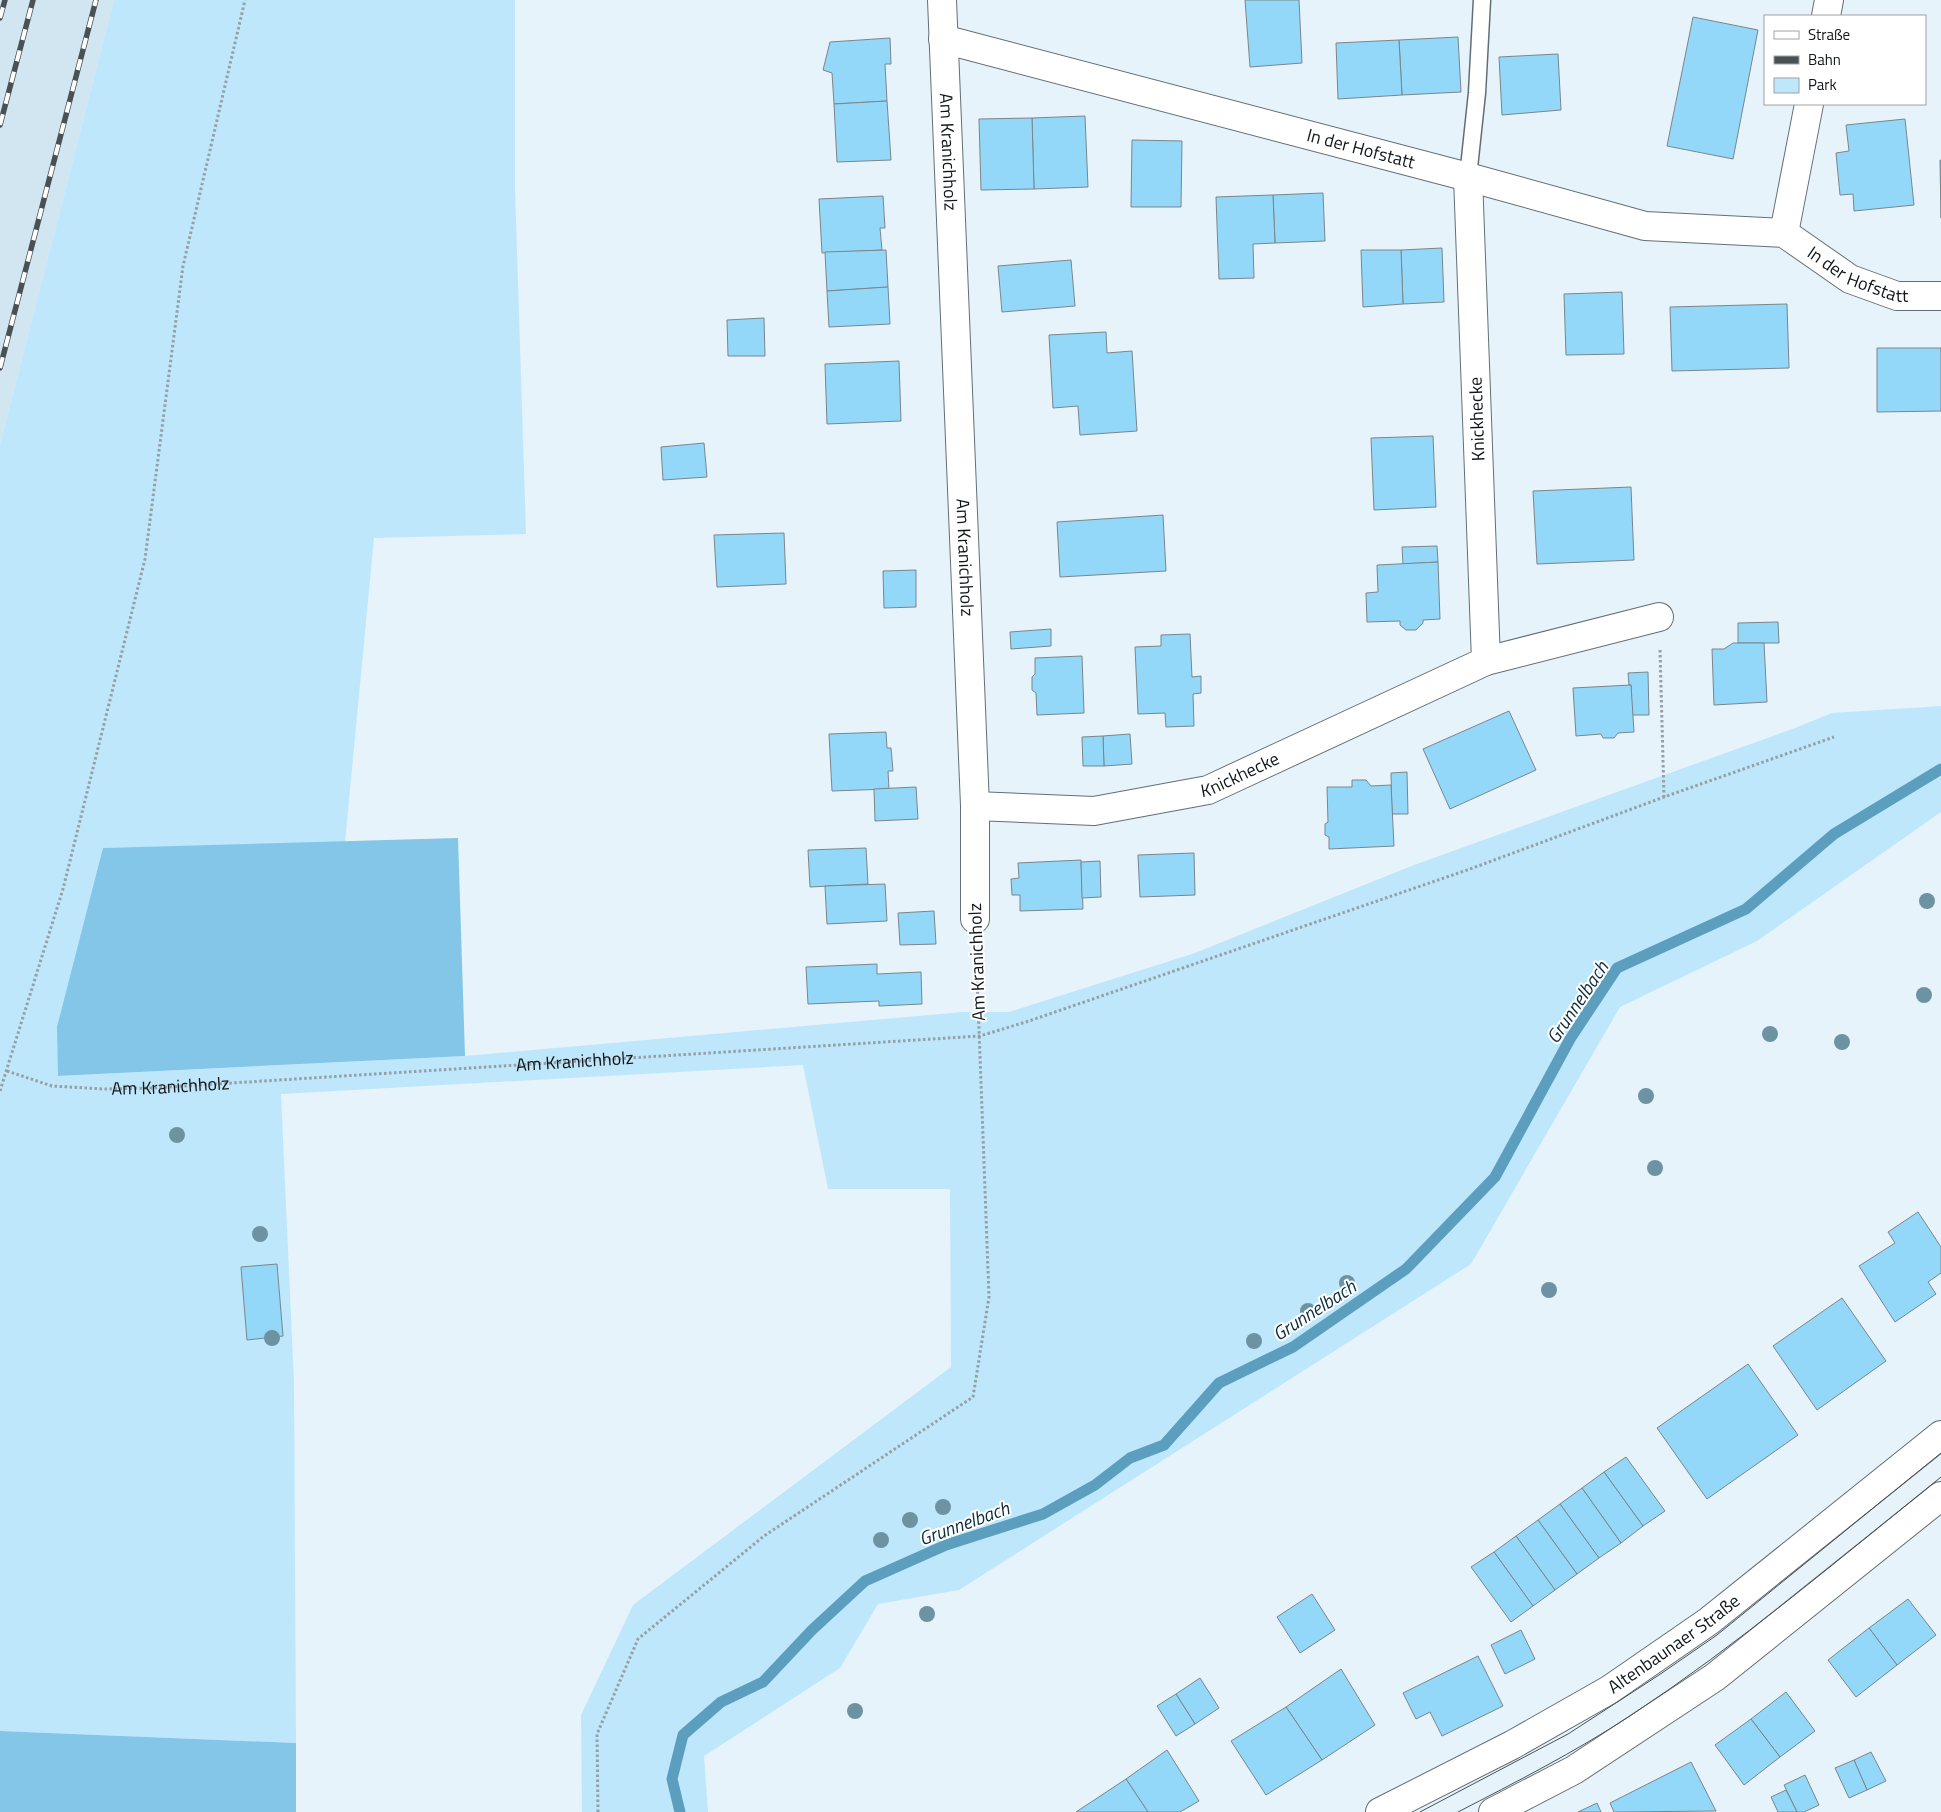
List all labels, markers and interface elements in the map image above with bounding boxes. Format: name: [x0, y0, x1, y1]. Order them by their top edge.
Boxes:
legend: [1764, 15, 1926, 105]
text: Straße: [1808, 23, 1850, 46]
text: Bahn: [1808, 48, 1841, 71]
text: Park: [1808, 73, 1837, 96]
street label: Am Kranichholz: [933, 92, 965, 211]
street label: In der Hofstatt: [1304, 121, 1419, 176]
street label: In der Hofstatt: [1802, 239, 1909, 309]
street label: Knickhecke: [1462, 376, 1491, 462]
street label: Am Kranichholz: [949, 498, 981, 617]
street label: Knickhecke: [1198, 745, 1283, 804]
street label: Am Kranichholz: [961, 903, 992, 1021]
water label: Grunnelbach: [1538, 954, 1615, 1049]
street label: Am Kranichholz: [515, 1044, 634, 1078]
street label: Am Kranichholz: [111, 1069, 230, 1102]
water label: Grunnelbach: [1266, 1271, 1362, 1347]
water label: Grunnelbach: [915, 1493, 1014, 1552]
street label: Altenbaunaer Straße: [1602, 1587, 1745, 1700]

